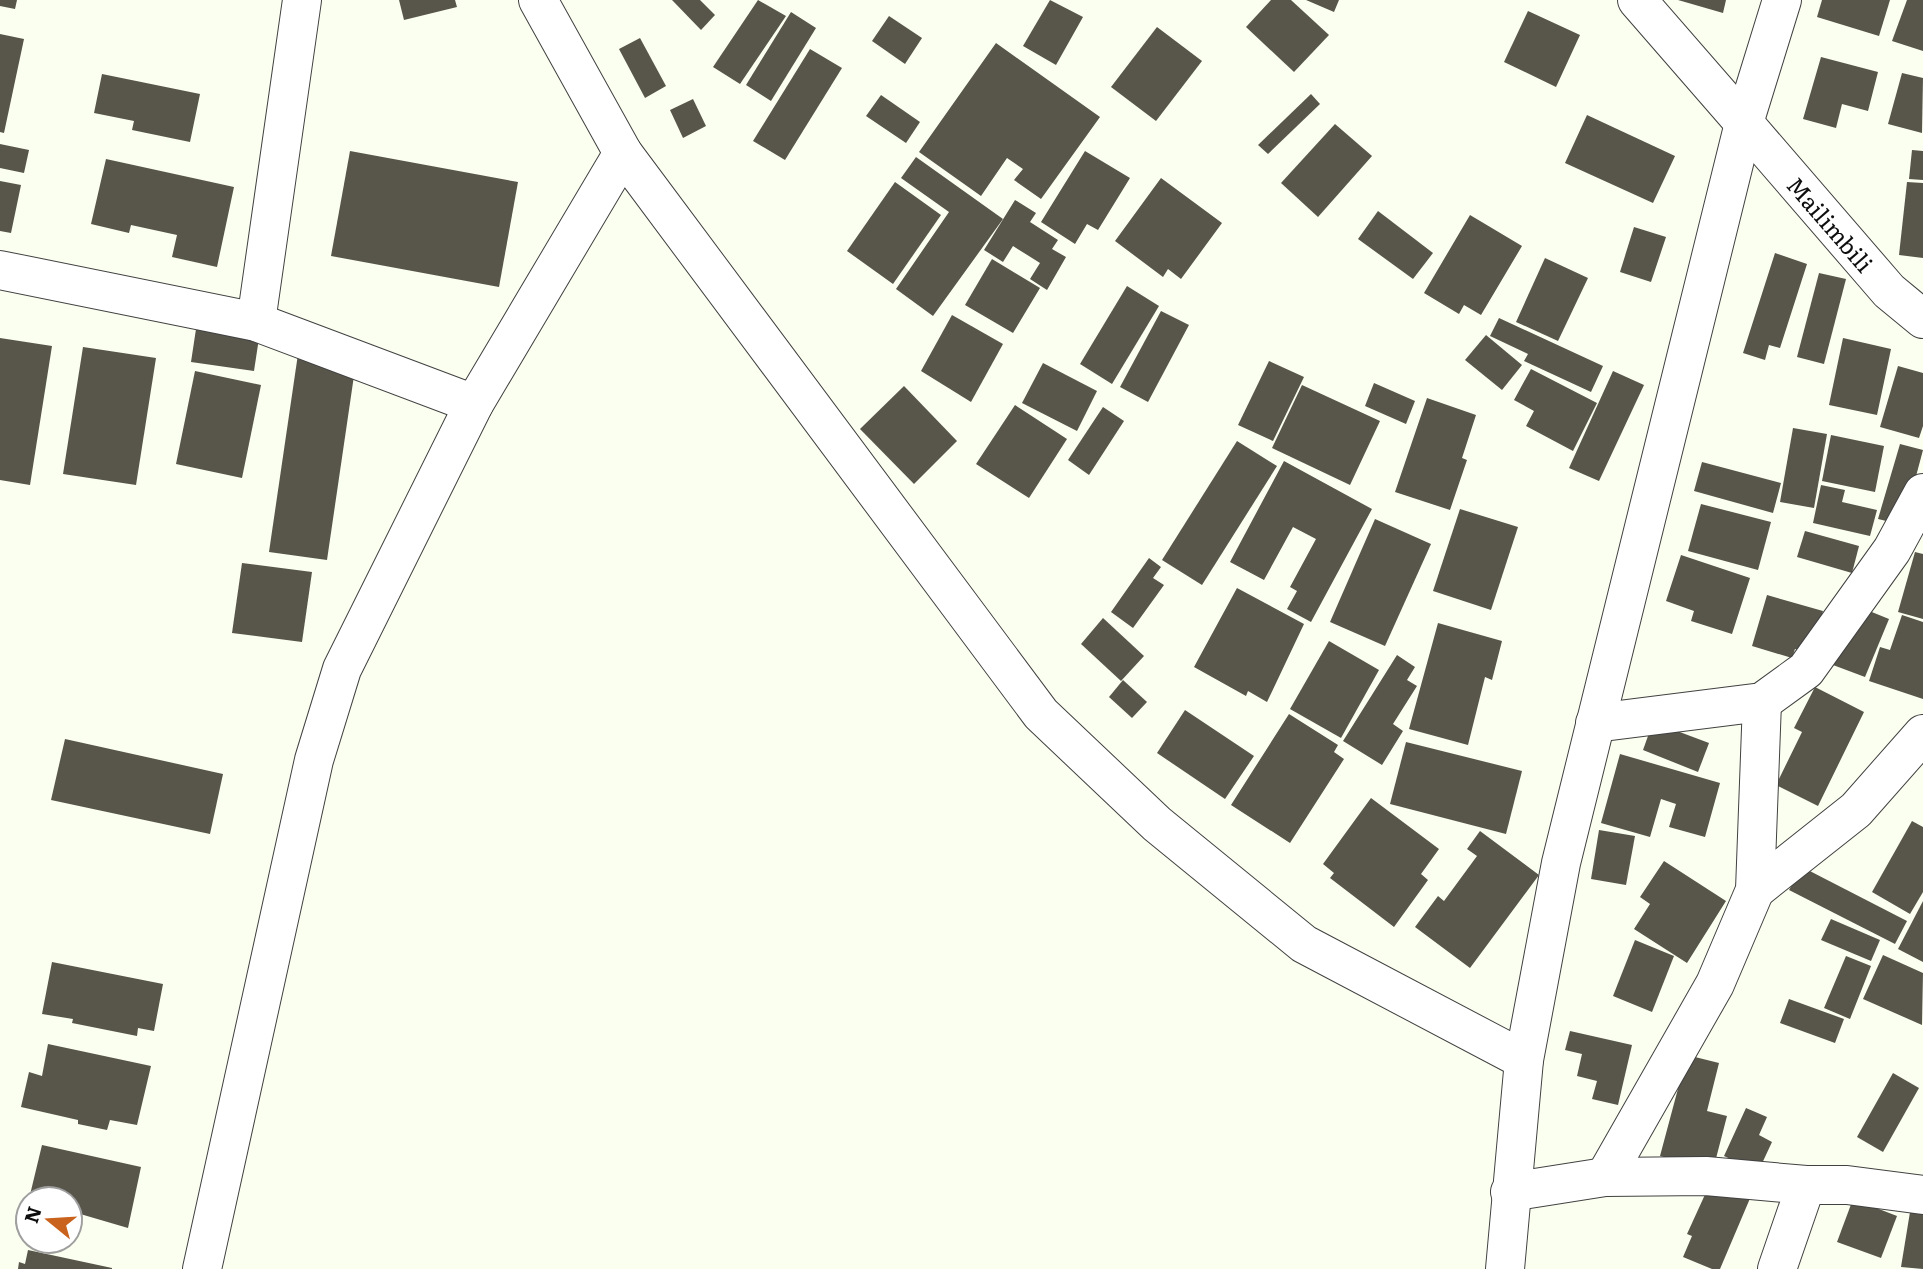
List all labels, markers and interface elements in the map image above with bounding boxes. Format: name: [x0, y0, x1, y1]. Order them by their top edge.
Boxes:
street label: Mailimbili: [1780, 168, 1882, 279]
north arrow: [14, 1185, 84, 1255]
text: N: [16, 1202, 48, 1226]

